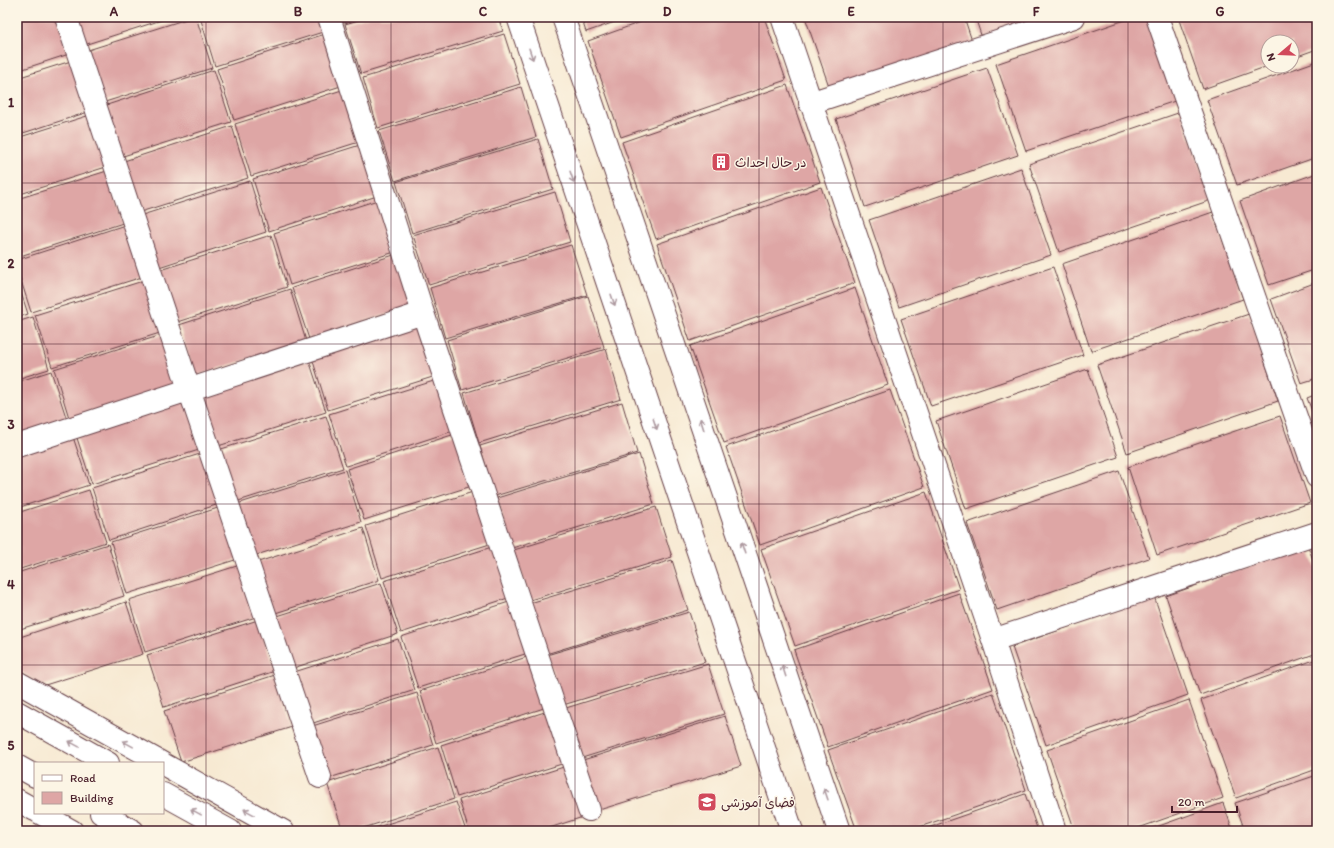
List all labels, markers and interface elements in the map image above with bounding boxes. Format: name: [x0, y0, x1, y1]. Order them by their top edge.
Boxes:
text: A: [109, 4, 119, 19]
text: B: [294, 4, 303, 19]
text: C: [479, 4, 488, 19]
text: D: [663, 4, 672, 19]
text: E: [847, 4, 855, 19]
text: F: [1033, 4, 1040, 19]
text: G: [1216, 4, 1225, 19]
north arrow: [1260, 34, 1300, 74]
one-way arrow: [527, 48, 535, 60]
text: N: [1264, 51, 1278, 63]
text: 1: [8, 95, 14, 110]
building icon: در حال احداث: [710, 151, 732, 173]
place label: در حال احداث: [735, 155, 807, 171]
one-way arrow: [569, 170, 576, 183]
text: 2: [8, 256, 15, 271]
one-way arrow: [610, 294, 618, 306]
text: 3: [7, 417, 15, 432]
one-way arrow: [652, 417, 659, 430]
one-way arrow: [698, 418, 705, 431]
one-way arrow: [739, 541, 746, 554]
text: 4: [7, 577, 15, 592]
one-way arrow: [780, 665, 787, 678]
text: 5: [8, 738, 15, 753]
one-way arrow: [68, 739, 80, 747]
one-way arrow: [122, 740, 134, 747]
legend: [34, 762, 164, 814]
text: Road: [70, 771, 96, 785]
scale bar: [1172, 788, 1237, 814]
one-way arrow: [822, 789, 830, 801]
text: Building: [70, 791, 114, 805]
school or university icon: فضای آموزشی: [696, 791, 718, 813]
place label: فضای آموزشی: [721, 795, 795, 812]
text: 20 m: [1178, 795, 1205, 809]
one-way arrow: [190, 808, 202, 816]
one-way arrow: [243, 808, 255, 815]

